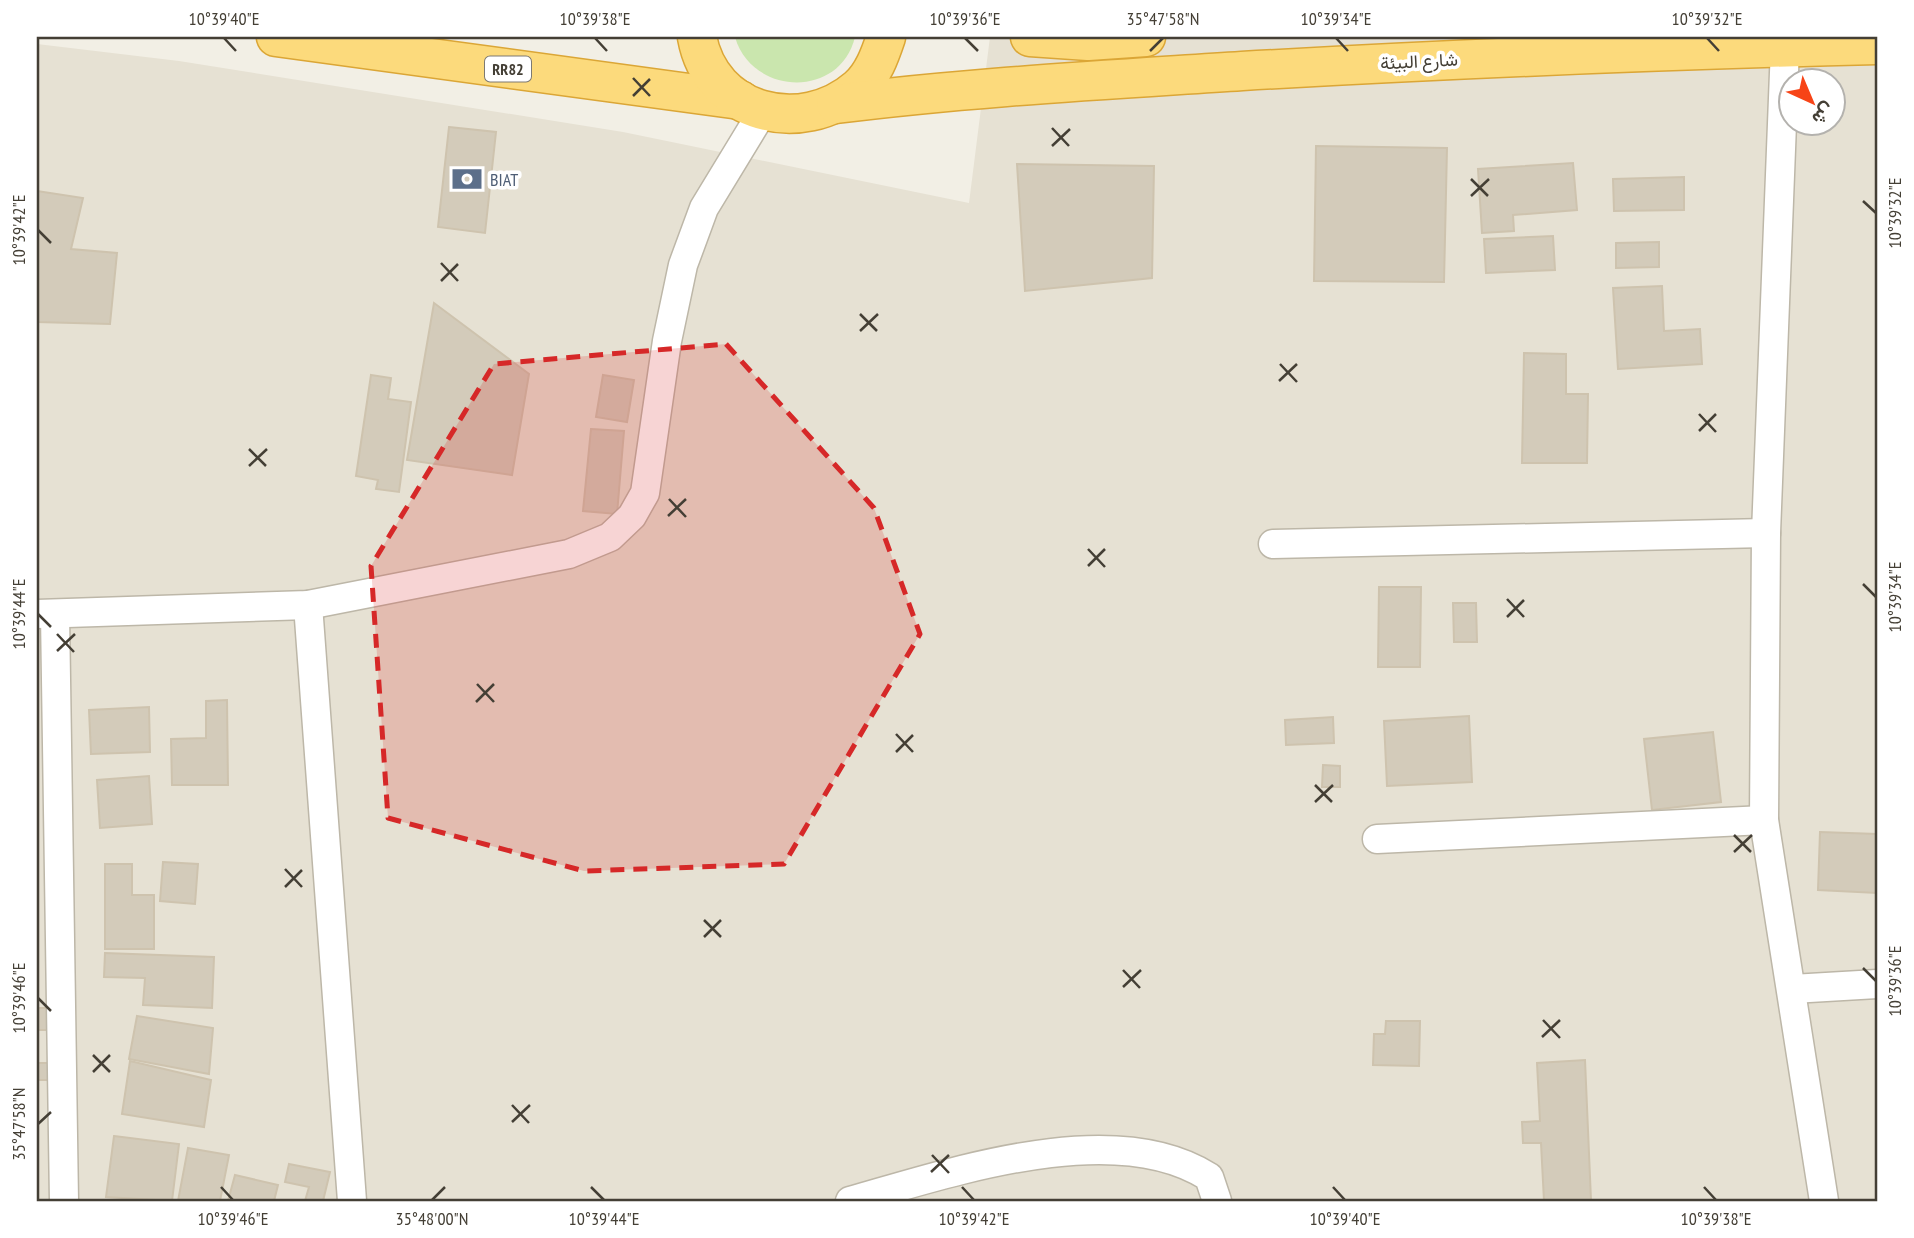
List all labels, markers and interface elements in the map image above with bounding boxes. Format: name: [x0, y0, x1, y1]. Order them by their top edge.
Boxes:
text: 10°39'40"E: [189, 7, 259, 30]
text: 10°39'38"E: [560, 7, 630, 30]
text: 10°39'36"E: [930, 7, 1000, 30]
text: 35°47'58"N: [1127, 7, 1199, 30]
text: 10°39'34"E: [1301, 7, 1371, 30]
text: 10°39'32"E: [1672, 7, 1742, 30]
street label: شارع البيئة: [1379, 47, 1459, 76]
road number: RR82: [485, 57, 531, 82]
north arrow: [1778, 66, 1848, 136]
text: ش: [1807, 98, 1840, 131]
bank icon: BIAT: [450, 162, 484, 196]
place label: BIAT: [490, 168, 518, 191]
text: 10°39'32"E: [1883, 178, 1906, 248]
text: 10°39'42"E: [7, 195, 30, 265]
text: 10°39'34"E: [1883, 562, 1906, 632]
text: 10°39'44"E: [7, 579, 30, 649]
text: 10°39'36"E: [1883, 946, 1906, 1016]
text: 10°39'46"E: [7, 963, 30, 1033]
text: 35°47'58"N: [7, 1088, 30, 1160]
text: 10°39'46"E: [198, 1207, 268, 1230]
text: 35°48'00"N: [396, 1207, 468, 1230]
text: 10°39'44"E: [569, 1207, 639, 1230]
text: 10°39'42"E: [939, 1207, 1009, 1230]
text: 10°39'40"E: [1310, 1207, 1380, 1230]
text: 10°39'38"E: [1681, 1207, 1751, 1230]

